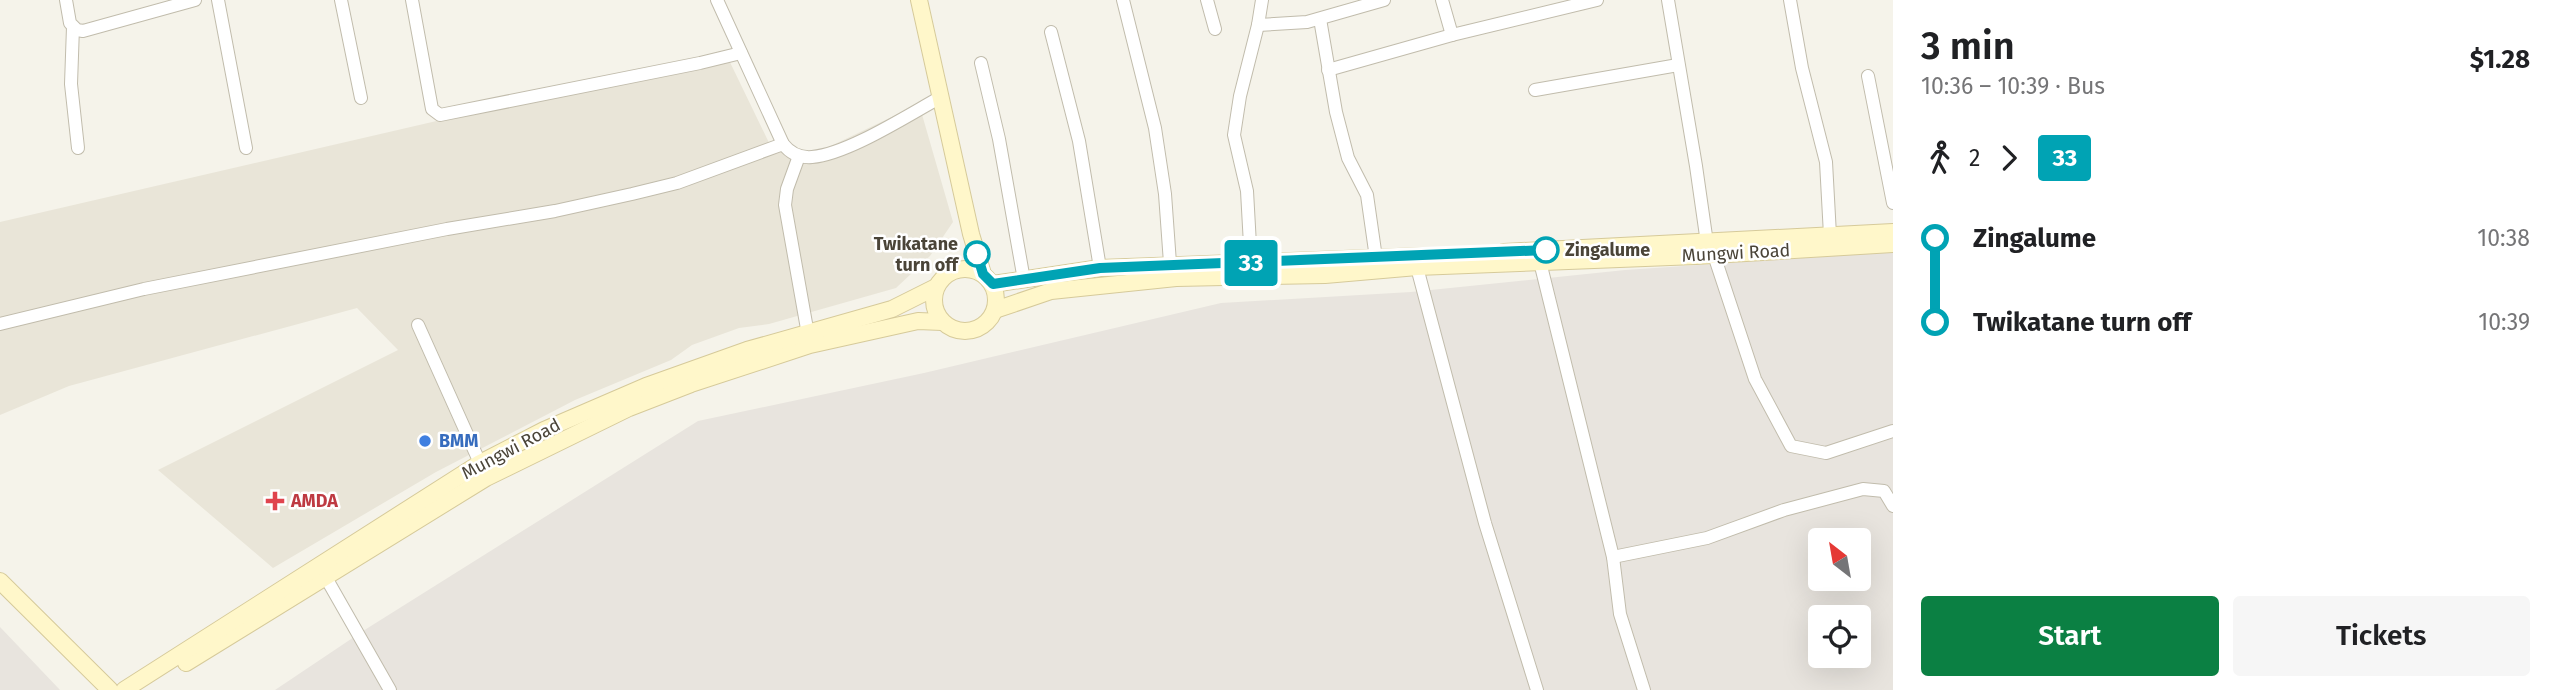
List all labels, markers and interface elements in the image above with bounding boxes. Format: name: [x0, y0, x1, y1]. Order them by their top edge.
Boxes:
text: 3 min: [1921, 23, 2015, 69]
text: $1.28: [2470, 44, 2530, 75]
text: 10:36 – 10:39 · Bus: [1921, 72, 2105, 100]
icon: walk: [1921, 139, 1959, 177]
icon: forward: [1990, 139, 2028, 177]
text: 2: [1969, 144, 1980, 172]
text: 33: [2052, 144, 2077, 172]
text: Zingalume: [1973, 223, 2096, 254]
text: 10:38: [2477, 224, 2530, 252]
place label: Twikatane turn off: [874, 233, 960, 276]
marker: Zingalume: [1533, 237, 1559, 263]
place label: Zingalume: [1565, 239, 1650, 261]
street label: Mungwi Road: [1681, 239, 1791, 267]
line badge: 33: [1220, 240, 1282, 286]
marker: Twikatane turn off: [964, 241, 990, 267]
text: 33: [1239, 249, 1263, 277]
text: Twikatane turn off: [1973, 307, 2191, 338]
text: 10:39: [2478, 308, 2530, 336]
street label: Mungwi Road: [458, 414, 564, 484]
place label: BMM: [439, 430, 478, 452]
marker: BMM: [417, 433, 433, 449]
place label: AMDA: [290, 490, 338, 512]
marker: AMDA: [265, 491, 285, 511]
north arrow: [1808, 528, 1871, 592]
map controls: [1808, 528, 1871, 668]
button: Start: [1921, 596, 2219, 676]
button: Tickets: [2233, 596, 2530, 676]
button: locate: [1808, 605, 1871, 668]

